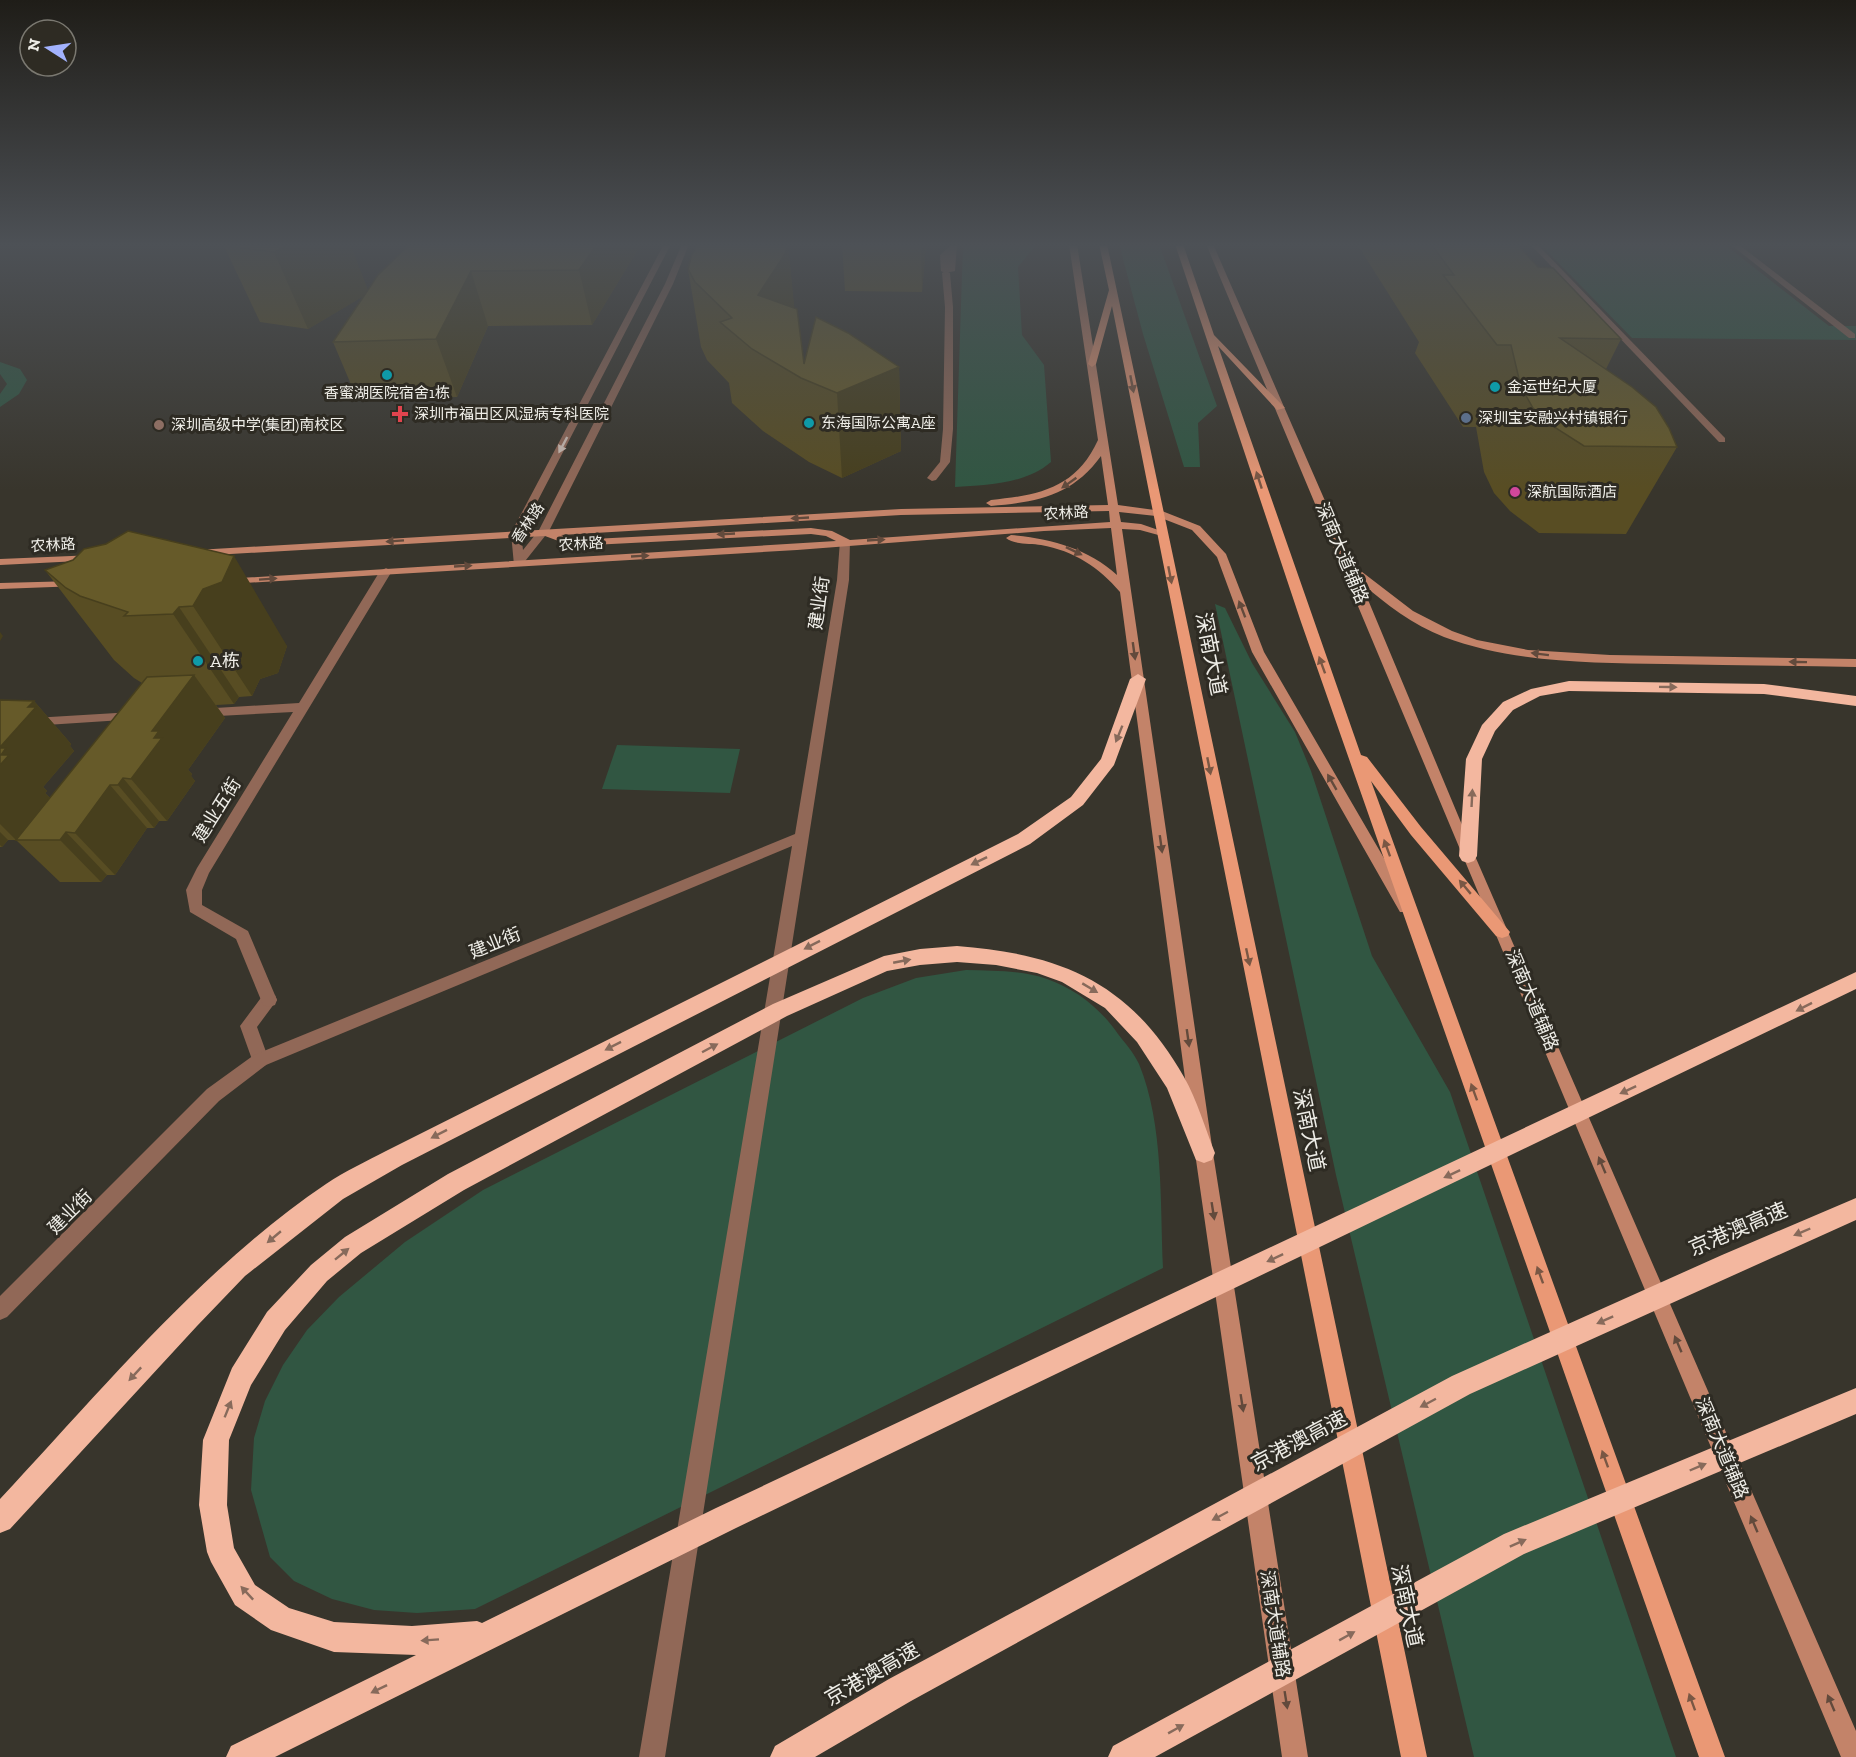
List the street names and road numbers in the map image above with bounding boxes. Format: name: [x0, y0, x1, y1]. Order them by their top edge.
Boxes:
street label: 香林路: [508, 499, 548, 547]
street label: 深南大道辅路: [1311, 499, 1373, 607]
street label: 农林路: [1043, 503, 1089, 523]
street label: 农林路: [558, 534, 604, 554]
street label: 农林路: [30, 535, 76, 555]
street label: 建业街: [804, 575, 834, 631]
street label: 深南大道: [1191, 610, 1232, 698]
street label: 建业五街: [189, 774, 245, 846]
street label: 建业街: [466, 923, 524, 963]
street label: 深南大道辅路: [1501, 946, 1563, 1054]
street label: 深南大道: [1289, 1086, 1330, 1174]
street label: 建业街: [43, 1185, 97, 1239]
street label: 京港澳高速: [1685, 1197, 1791, 1261]
street label: 深南大道辅路: [1691, 1394, 1753, 1502]
street label: 京港澳高速: [1247, 1405, 1351, 1476]
street label: 深南大道: [1387, 1562, 1428, 1650]
street label: 深南大道辅路: [1256, 1569, 1294, 1679]
street label: 京港澳高速: [820, 1636, 923, 1711]

